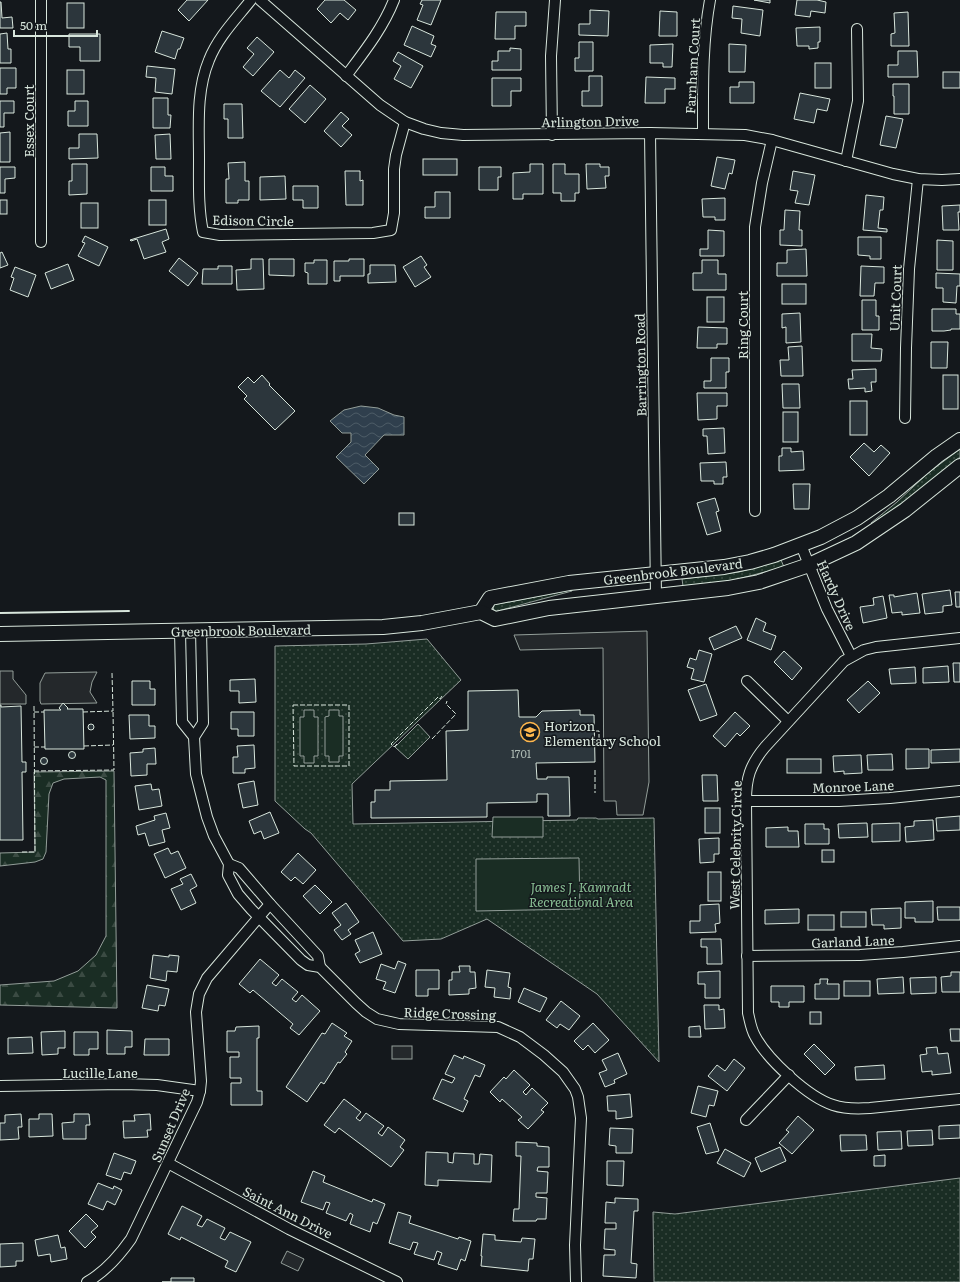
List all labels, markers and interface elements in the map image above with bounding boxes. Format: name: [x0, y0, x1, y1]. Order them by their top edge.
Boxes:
scale bar: [14, 12, 97, 38]
text: 50 m: [20, 16, 47, 34]
street label: Farnham Court: [680, 17, 704, 114]
street label: Essex Court: [19, 84, 38, 158]
street label: Arlington Drive: [541, 111, 639, 131]
street label: Edison Circle: [212, 210, 294, 230]
street label: Unit Court: [884, 263, 906, 332]
street label: Ring Court: [733, 290, 752, 359]
street label: Barrington Road: [630, 313, 650, 417]
street label: Greenbrook Boulevard: [602, 553, 744, 589]
street label: Hardy Drive: [813, 557, 861, 634]
street label: Greenbrook Boulevard: [171, 619, 311, 641]
place label: Horizon Elementary School: [544, 716, 661, 750]
school or university icon: Horizon Elementary School: [519, 721, 541, 743]
house number: 1701: [511, 745, 532, 761]
street label: Monroe Lane: [812, 775, 895, 797]
street label: West Celebrity Circle: [724, 780, 746, 910]
park label: James J. Kamradt Recreational Area: [529, 877, 634, 911]
street label: Garland Lane: [811, 930, 895, 952]
street label: Ridge Crossing: [403, 1002, 497, 1024]
street label: Lucille Lane: [62, 1063, 138, 1082]
street label: Sunset Drive: [146, 1085, 194, 1165]
street label: Saint Ann Drive: [240, 1181, 336, 1243]

